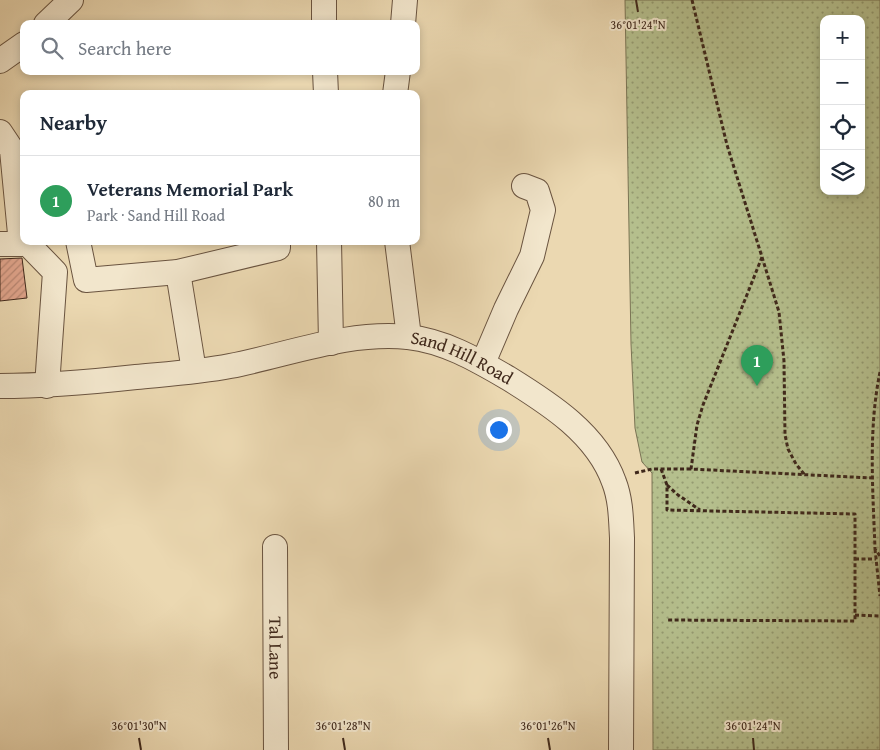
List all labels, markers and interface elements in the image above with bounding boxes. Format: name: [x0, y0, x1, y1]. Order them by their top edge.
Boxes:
map controls: [820, 15, 865, 195]
button: +: [820, 15, 865, 60]
text: 36°01'24"N: [610, 16, 666, 33]
search box: [20, 20, 420, 75]
icon: search: [38, 34, 66, 62]
text: Search here: [78, 34, 172, 62]
button: −: [820, 60, 865, 105]
button: locate: [820, 105, 865, 150]
text: Nearby: [40, 107, 107, 138]
button: layers: [820, 150, 865, 195]
text: Veterans Memorial Park: [87, 175, 293, 203]
text: 1: [52, 189, 60, 213]
text: 80 m: [368, 189, 400, 213]
text: Park · Sand Hill Road: [87, 203, 225, 227]
street label: Sand Hill Road: [409, 323, 519, 391]
pin: 1: [741, 345, 773, 386]
your location: [486, 417, 512, 443]
street label: Tal Lane: [262, 617, 290, 679]
text: 36°01'30"N: [111, 717, 167, 734]
text: 36°01'28"N: [315, 717, 371, 734]
text: 36°01'26"N: [520, 717, 576, 734]
text: 36°01'24"N: [725, 717, 781, 734]

